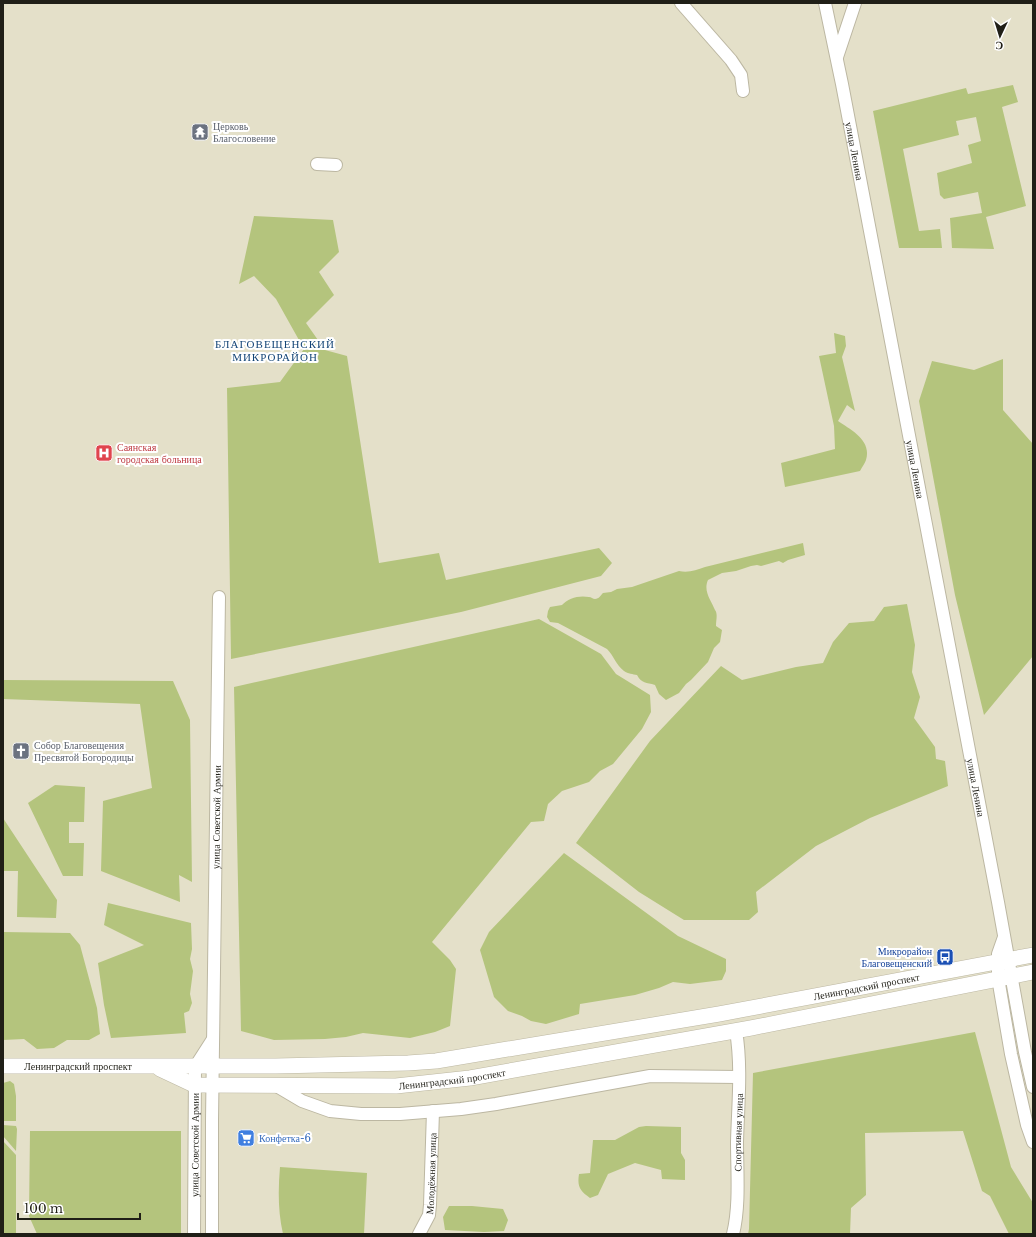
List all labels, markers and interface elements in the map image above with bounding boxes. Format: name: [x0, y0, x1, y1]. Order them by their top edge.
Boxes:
north arrow: [980, 16, 1020, 56]
text: С: [995, 39, 1004, 53]
place label: Церковь Благословение: [213, 120, 276, 145]
street label: улица Ленина: [842, 121, 866, 182]
temple icon: Церковь Благословение: [190, 122, 210, 142]
district label: БЛАГОВЕЩЕНСКИЙ МИКРОРАЙОН: [215, 337, 335, 364]
street label: улица Ленина: [903, 439, 927, 500]
place label: Саянская городская больница: [117, 441, 202, 466]
hospital icon: Саянская городская больница: [94, 443, 114, 463]
place label: Собор Благовещения Пресвятой Богородицы: [34, 739, 134, 764]
church icon: Собор Благовещения Пресвятой Богородицы: [11, 741, 31, 761]
street label: улица Ленина: [964, 757, 988, 819]
street label: улица Советской Армии: [209, 764, 224, 869]
place label: Микрорайон Благовещенский: [862, 945, 933, 970]
bus stop icon: Микрорайон Благовещенский: [935, 947, 955, 967]
street label: Ленинградский проспект: [812, 970, 921, 1003]
street label: Ленинградский проспект: [24, 1060, 133, 1073]
street label: Ленинградский проспект: [398, 1066, 507, 1093]
street label: улица Советской Армии: [188, 1092, 202, 1197]
street label: Спортивная улица: [731, 1092, 746, 1172]
supermarket icon: Конфетка-6: [236, 1128, 256, 1148]
place label: Конфетка-6: [259, 1132, 311, 1145]
street label: Молодёжная улица: [423, 1132, 439, 1215]
scale bar: [18, 1195, 140, 1221]
text: 100 m: [24, 1201, 63, 1216]

